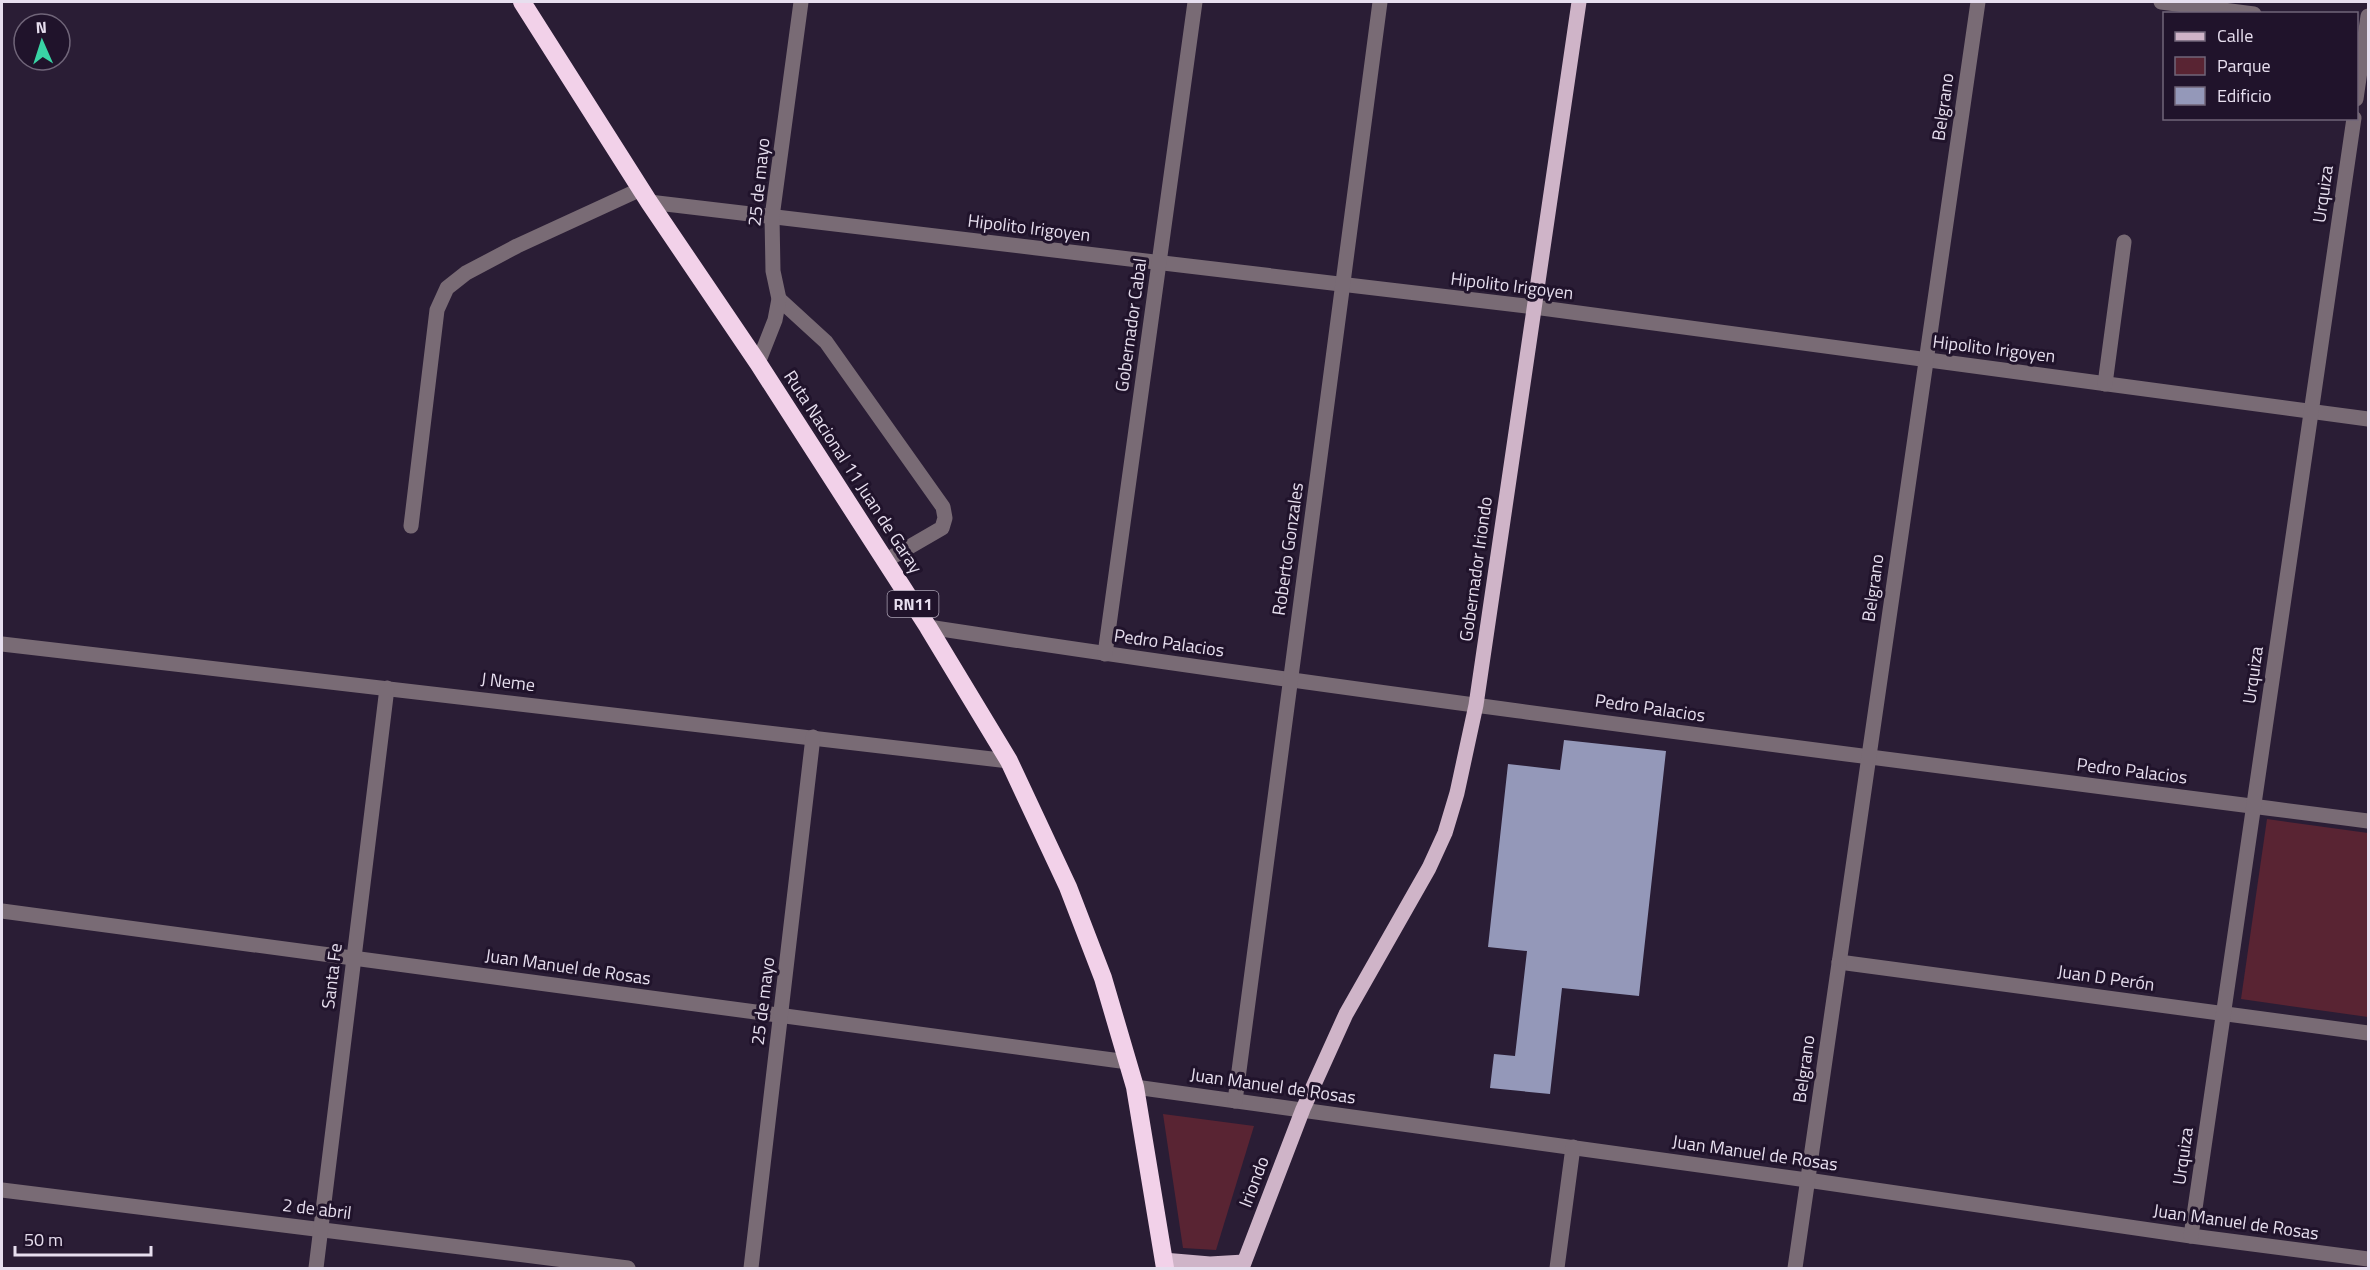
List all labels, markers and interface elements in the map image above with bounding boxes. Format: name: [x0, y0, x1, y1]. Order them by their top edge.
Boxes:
north arrow: [12, 12, 72, 72]
legend: [2163, 12, 2358, 120]
text: N: [35, 15, 47, 39]
text: Calle: [2217, 22, 2253, 49]
text: Parque: [2217, 52, 2271, 79]
street label: Belgrano: [1924, 71, 1961, 142]
text: Edificio: [2217, 82, 2271, 109]
street label: 25 de mayo: [740, 136, 777, 227]
street label: Urquiza: [2305, 163, 2340, 224]
street label: Hipolito Irigoyen: [966, 207, 1092, 248]
street label: Gobernador Cabal: [1108, 256, 1153, 394]
street label: Hipolito Irigoyen: [1449, 265, 1575, 306]
street label: Hipolito Irigoyen: [1931, 328, 2057, 369]
street label: Ruta Nacional 11 Juan de Garay: [777, 365, 930, 579]
street label: Roberto Gonzales: [1265, 481, 1310, 617]
street label: Gobernador Iriondo: [1452, 495, 1499, 643]
street label: Belgrano: [1854, 552, 1891, 623]
road number: RN11: [888, 591, 938, 617]
street label: Pedro Palacios: [1112, 621, 1226, 664]
street label: Urquiza: [2235, 644, 2270, 705]
street label: J Neme: [479, 665, 537, 698]
street label: Pedro Palacios: [1593, 686, 1707, 729]
street label: Pedro Palacios: [2075, 750, 2189, 791]
street label: Santa Fe: [314, 942, 349, 1010]
street label: Juan Manuel de Rosas: [484, 942, 653, 991]
street label: 25 de mayo: [744, 955, 781, 1047]
street label: Juan D Perón: [2056, 957, 2156, 998]
street label: Belgrano: [1785, 1033, 1822, 1104]
street label: Juan Manuel de Rosas: [1189, 1061, 1358, 1110]
street label: Urquiza: [2165, 1125, 2200, 1186]
street label: Juan Manuel de Rosas: [1671, 1128, 1840, 1177]
street label: Iriondo: [1231, 1152, 1276, 1211]
street label: 2 de abril: [281, 1191, 353, 1226]
street label: Juan Manuel de Rosas: [2152, 1197, 2321, 1246]
scale bar: [15, 1219, 152, 1257]
text: 50 m: [24, 1226, 63, 1253]

